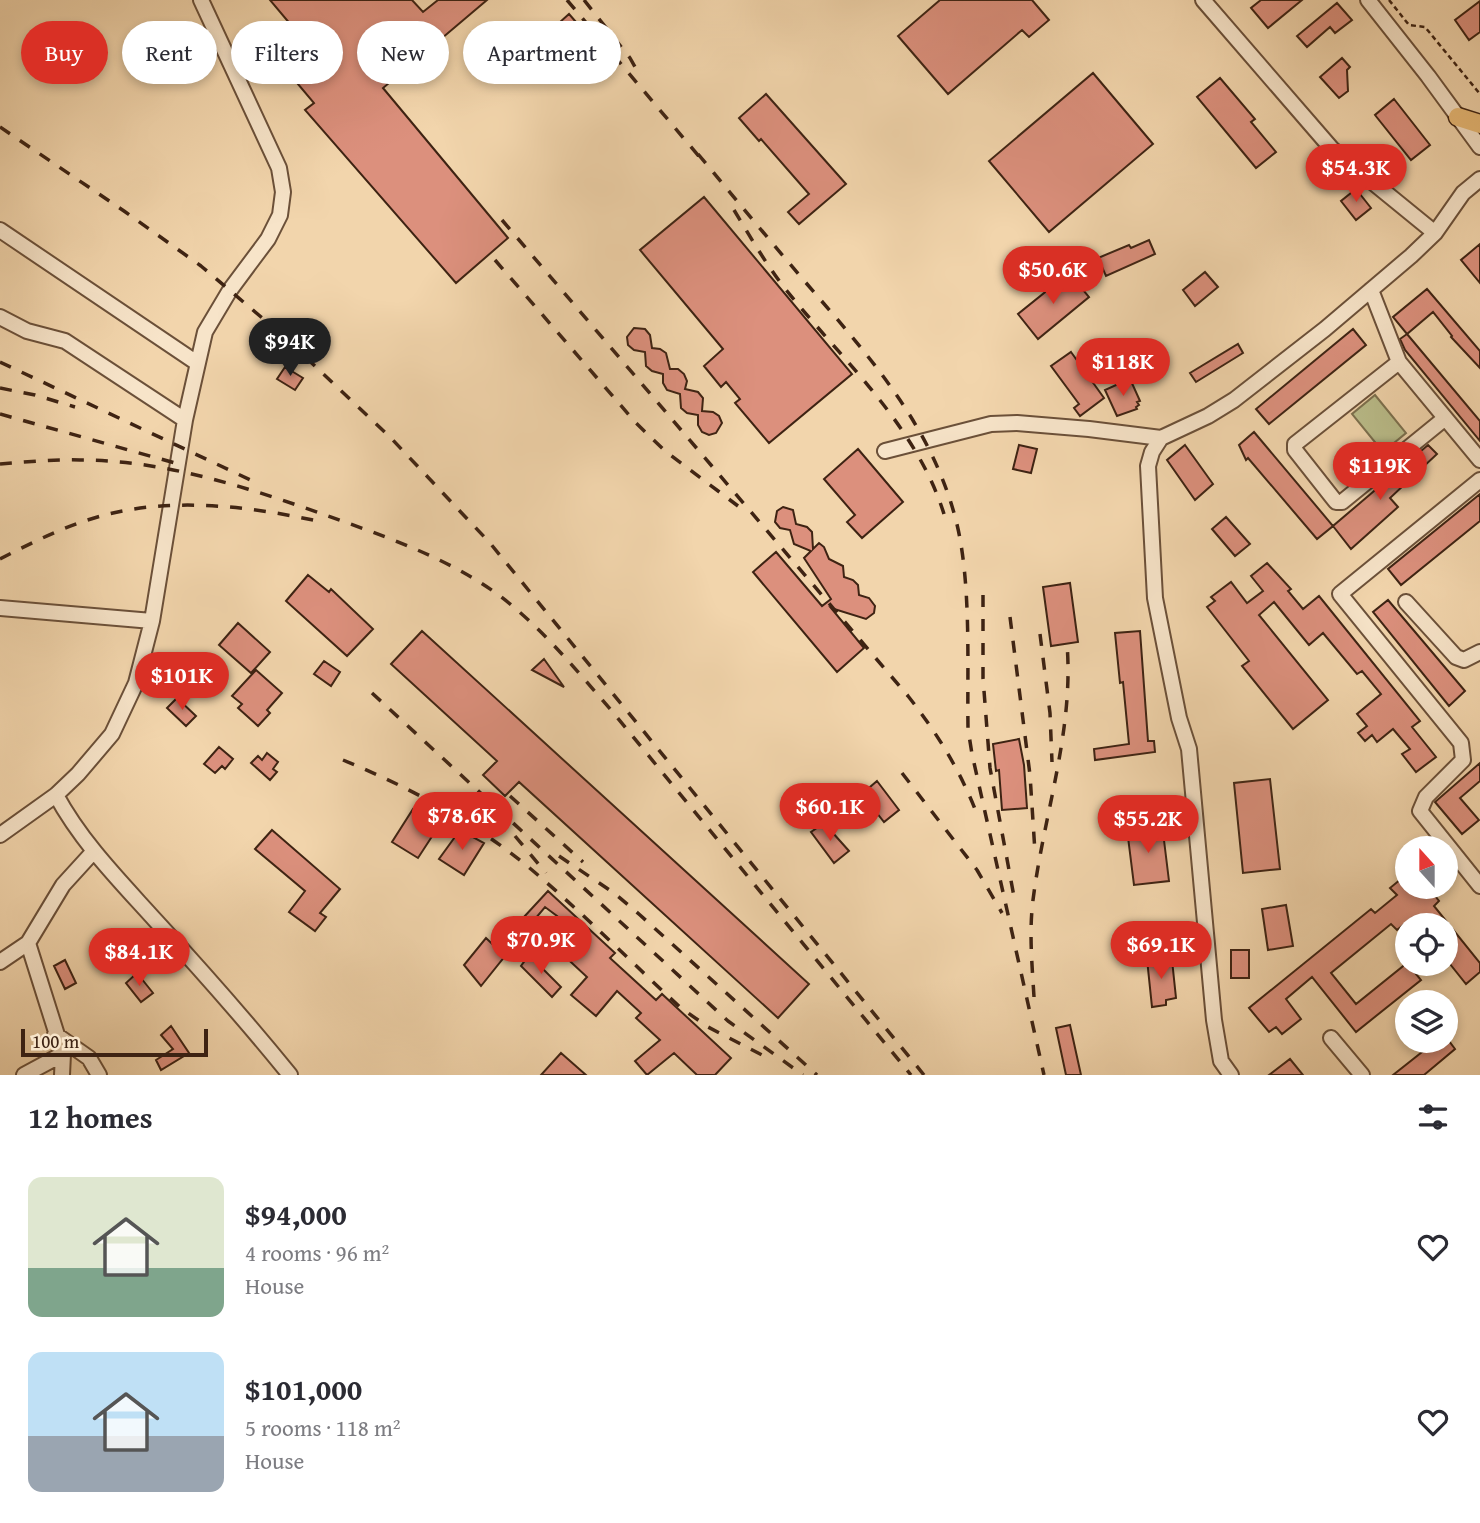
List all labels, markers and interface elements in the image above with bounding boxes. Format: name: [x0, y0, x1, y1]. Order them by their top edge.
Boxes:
chip: Buy: [21, 21, 108, 84]
chip: Rent: [122, 21, 217, 84]
chip: Filters: [231, 21, 343, 84]
chip: New: [357, 21, 449, 84]
chip: Apartment: [463, 21, 621, 84]
pin: $54.3K: [1299, 144, 1413, 204]
text: $54.3K: [1322, 150, 1390, 183]
pin: $50.6K: [996, 246, 1110, 306]
text: $50.6K: [1019, 252, 1087, 285]
pin: $94K: [249, 318, 331, 378]
text: $94K: [265, 324, 315, 357]
pin: $118K: [1074, 338, 1172, 398]
text: $118K: [1092, 344, 1154, 377]
pin: $119K: [1331, 442, 1429, 502]
text: $119K: [1349, 448, 1411, 481]
pin: $101K: [133, 652, 231, 712]
text: $101K: [151, 658, 213, 691]
pin: $60.1K: [773, 784, 887, 843]
text: $60.1K: [796, 789, 864, 822]
pin: $78.6K: [405, 792, 519, 852]
pin: $55.2K: [1091, 796, 1205, 855]
text: $78.6K: [428, 798, 496, 831]
text: $55.2K: [1114, 801, 1182, 834]
north arrow: [1395, 836, 1458, 900]
map controls: [1395, 836, 1458, 1053]
button: locate: [1395, 913, 1458, 976]
pin: $70.9K: [484, 916, 598, 976]
text: $70.9K: [507, 922, 575, 955]
pin: $69.1K: [1104, 922, 1218, 981]
text: $69.1K: [1127, 927, 1195, 960]
pin: $84.1K: [82, 928, 196, 988]
text: $84.1K: [105, 934, 173, 967]
button: layers: [1395, 990, 1458, 1053]
scale bar: [21, 1026, 208, 1058]
text: 100 m: [32, 1027, 79, 1055]
text: 12 homes: [28, 1095, 153, 1139]
icon: filters: [1414, 1098, 1452, 1136]
text: $94,000: [245, 1192, 347, 1236]
icon: home: [84, 1205, 168, 1289]
icon: heart: [1414, 1228, 1452, 1266]
text: 4 rooms · 96 m²: [245, 1236, 389, 1269]
text: House: [245, 1269, 304, 1302]
text: $101,000: [245, 1367, 362, 1411]
icon: home: [84, 1380, 168, 1464]
icon: heart: [1414, 1403, 1452, 1441]
text: 5 rooms · 118 m²: [245, 1411, 400, 1444]
text: House: [245, 1444, 304, 1477]

